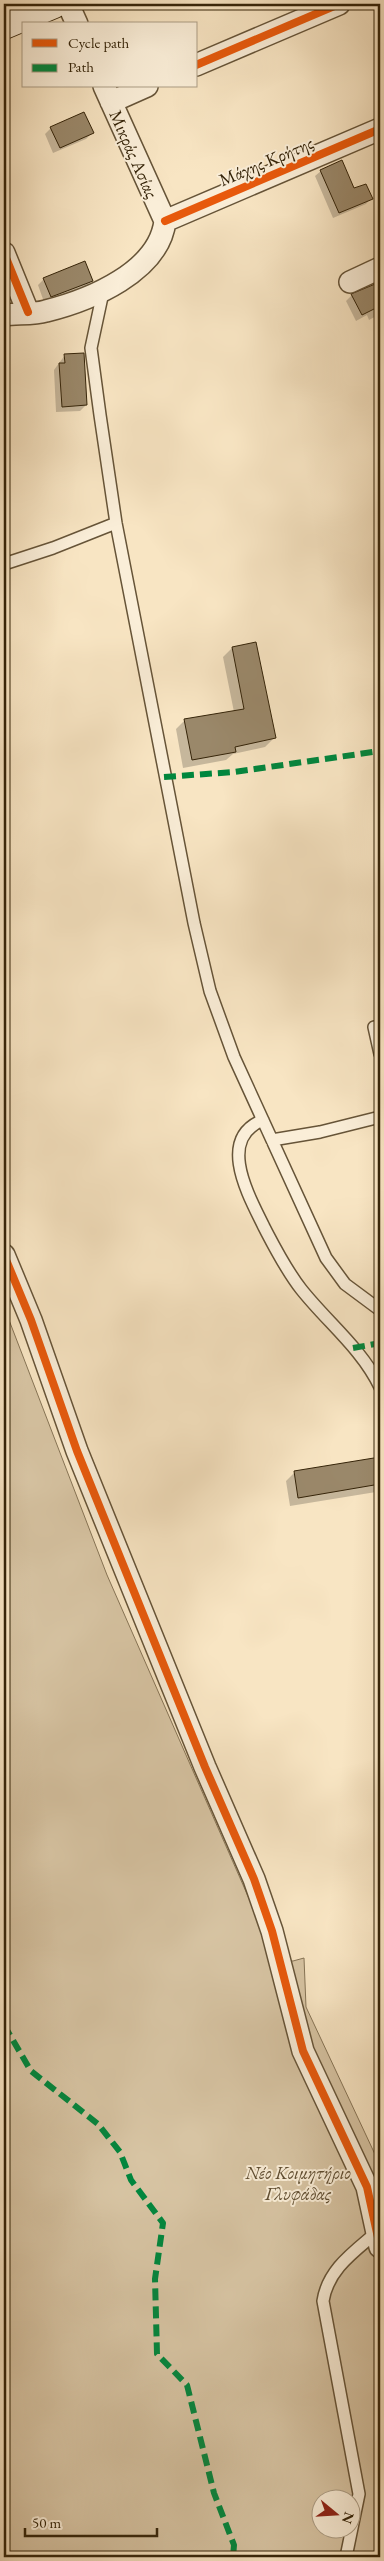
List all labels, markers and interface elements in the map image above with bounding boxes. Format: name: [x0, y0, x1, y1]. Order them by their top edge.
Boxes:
legend: [22, 22, 198, 88]
text: Cycle path: [68, 33, 130, 52]
text: Path: [68, 57, 94, 76]
street label: Μικράς Ασίας: [104, 106, 164, 202]
street label: Μάχης Κρήτης: [215, 131, 317, 191]
park label: Νέο Κοιμητήριο Γλυφάδας: [244, 2161, 351, 2205]
north arrow: [312, 2488, 362, 2538]
scale bar: [25, 2506, 158, 2538]
text: N: [338, 2510, 359, 2527]
text: 50 m: [32, 2513, 61, 2532]

